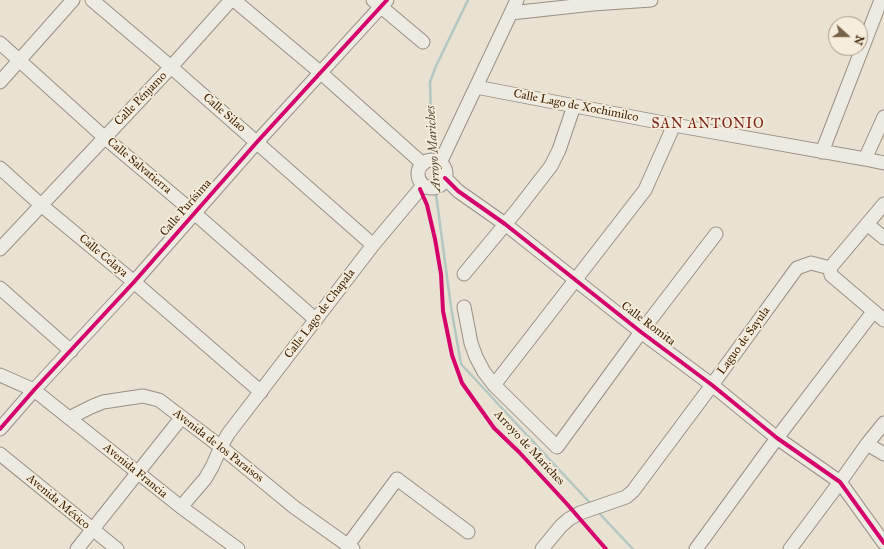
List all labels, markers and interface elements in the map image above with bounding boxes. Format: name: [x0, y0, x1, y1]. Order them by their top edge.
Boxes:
north arrow: [828, 16, 868, 56]
text: N: [851, 33, 866, 47]
street label: Calle Pénjamo: [112, 69, 170, 129]
street label: Calle Lago de Xochimilco: [512, 87, 640, 125]
street label: Calle Silao: [200, 91, 248, 135]
water label: Arroyo Mariches: [423, 105, 445, 193]
district label: SAN ANTONIO: [651, 117, 765, 133]
street label: Calle Salvatierra: [104, 135, 174, 197]
street label: Calle Purísima: [157, 176, 215, 240]
street label: Calle Celaya: [76, 231, 130, 281]
street label: Calle Lago de Chapala: [282, 266, 358, 362]
street label: Calle Romita: [618, 299, 678, 349]
street label: Laguo de Sayula: [715, 304, 773, 378]
street label: Avenida de los Paraisos: [170, 406, 266, 486]
street label: Arroyo de Mariches: [491, 408, 567, 488]
street label: Avenida Francia: [100, 441, 170, 501]
street label: Avenida México: [23, 471, 93, 533]

